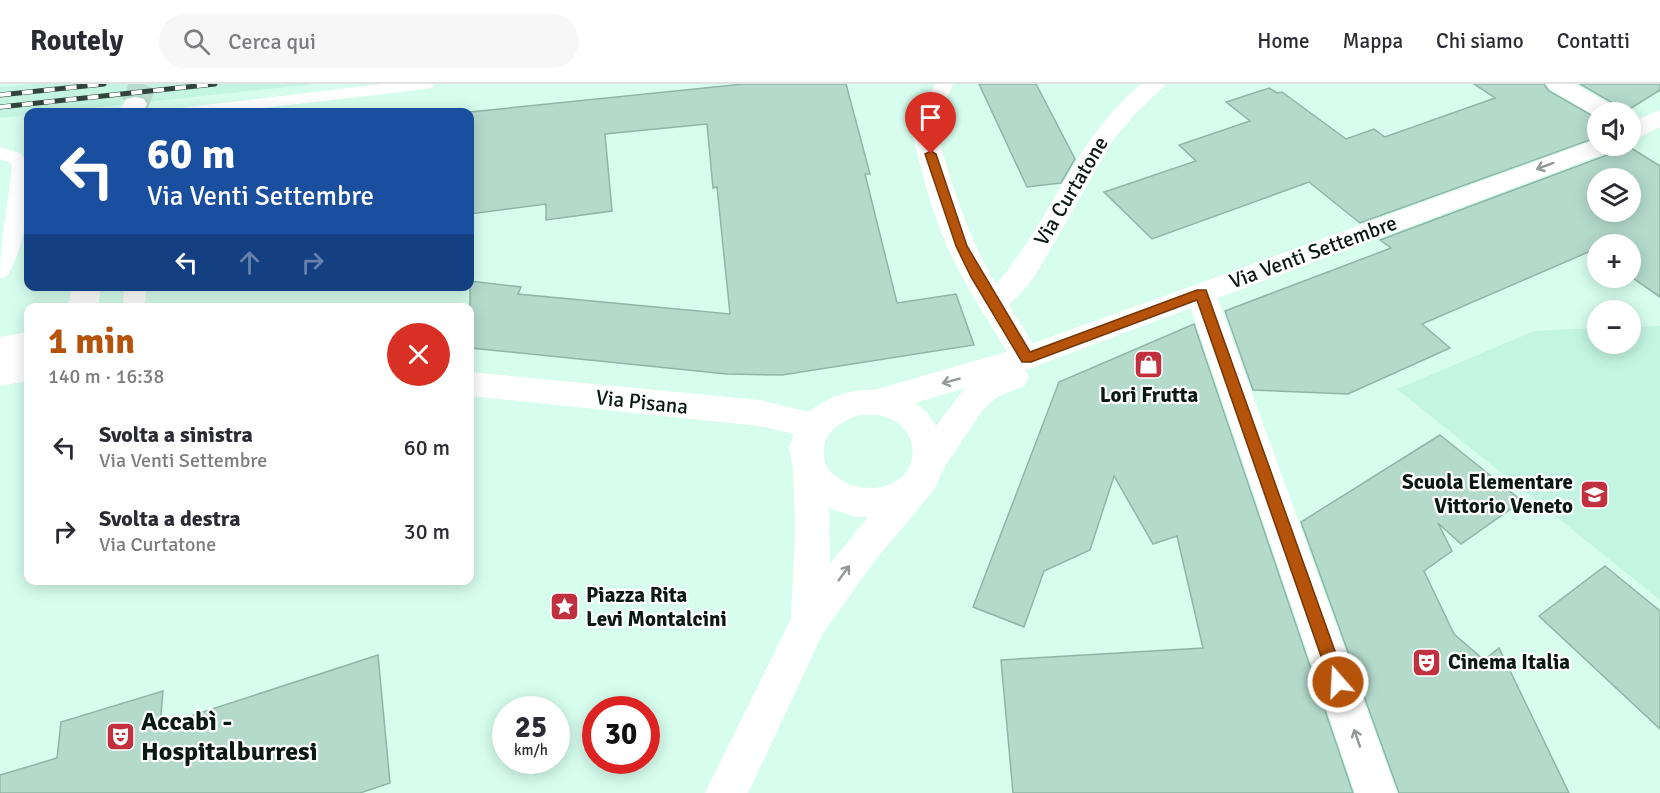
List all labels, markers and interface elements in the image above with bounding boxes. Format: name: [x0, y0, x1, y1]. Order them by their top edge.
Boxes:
search box: [159, 14, 579, 68]
text: Routely: [30, 24, 123, 58]
icon: search: [180, 25, 213, 58]
text: Cerca qui: [228, 28, 316, 55]
text: Home: [1257, 28, 1310, 54]
text: Mappa: [1343, 28, 1403, 54]
text: Chi siamo: [1436, 28, 1524, 54]
text: Contatti: [1557, 28, 1630, 54]
pin: [905, 92, 956, 154]
icon: arrive: [914, 101, 947, 134]
map controls: [1587, 102, 1641, 354]
button: sound: [1587, 102, 1641, 156]
text: 60 m: [147, 129, 236, 180]
icon: left: [48, 132, 126, 210]
street label: Via Curtatone: [1028, 132, 1114, 250]
one-way arrow: [1536, 161, 1555, 172]
button: layers: [1587, 168, 1641, 222]
text: Via Venti Settembre: [147, 180, 374, 213]
street label: Via Venti Settembre: [1226, 210, 1400, 294]
button: +: [1587, 234, 1641, 288]
icon: left: [170, 246, 203, 279]
icon: ahead: [233, 246, 266, 279]
icon: right: [296, 246, 329, 279]
button: −: [1587, 300, 1641, 354]
text: 1 min: [48, 319, 135, 364]
button: close: [387, 323, 450, 386]
shop icon: Lori Frutta: [1133, 348, 1165, 380]
text: 140 m · 16:38: [48, 364, 164, 389]
one-way arrow: [941, 376, 960, 387]
place label: Lori Frutta: [1100, 382, 1198, 408]
street label: Via Pisana: [595, 384, 689, 420]
text: Svolta a sinistra: [99, 421, 253, 448]
icon: left: [48, 431, 81, 464]
text: 60 m: [404, 434, 450, 461]
text: Via Venti Settembre: [99, 448, 267, 473]
place label: Scuola Elementare Vittorio Veneto: [1402, 469, 1573, 519]
school or university icon: Scuola Elementare Vittorio Veneto: [1578, 478, 1610, 510]
text: Svolta a destra: [99, 505, 240, 532]
icon: right: [48, 515, 81, 548]
text: 30 m: [404, 518, 450, 545]
text: Via Curtatone: [99, 532, 216, 557]
one-way arrow: [838, 566, 850, 582]
place label: Piazza Rita Levi Montalcini: [586, 582, 727, 632]
place icon: Piazza Rita Levi Montalcini: [549, 591, 581, 623]
theatre icon: Cinema Italia: [1411, 646, 1443, 678]
place label: Cinema Italia: [1448, 649, 1570, 675]
position arrow: [1306, 650, 1370, 714]
speed limit sign: 30: [582, 696, 660, 774]
place label: Accabì - Hospitalburresi: [141, 706, 318, 768]
text: 25: [515, 709, 547, 746]
theatre icon: Accabì - Hospitalburresi: [104, 721, 136, 753]
one-way arrow: [1350, 729, 1361, 748]
text: km/h: [514, 741, 548, 759]

